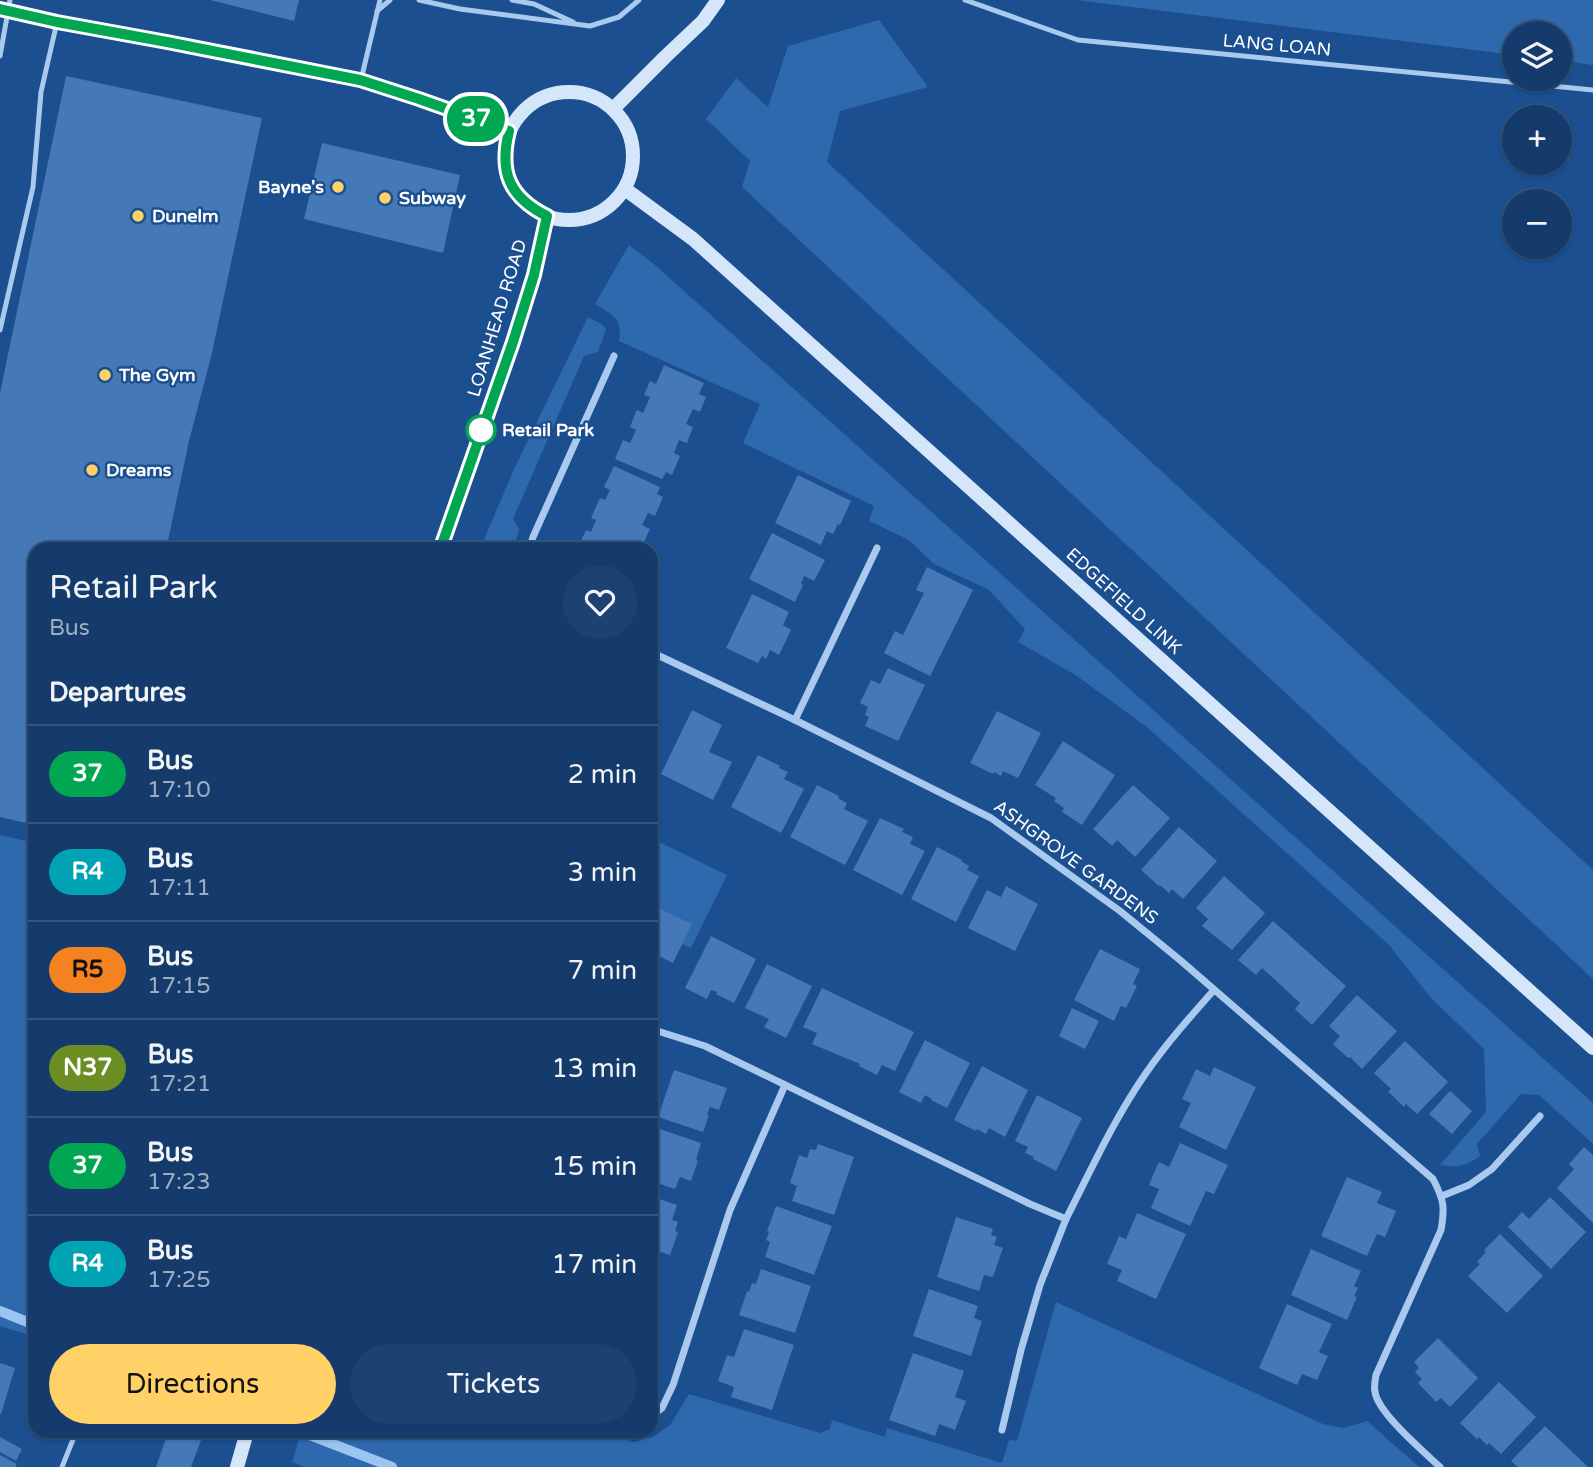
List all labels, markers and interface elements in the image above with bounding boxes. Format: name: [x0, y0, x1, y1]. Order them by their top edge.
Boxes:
map controls: [1502, 21, 1572, 259]
button: layers: [1502, 21, 1572, 91]
street label: LANG LOAN: [1222, 29, 1332, 61]
line badge: 37: [444, 96, 508, 142]
text: 37: [461, 104, 491, 133]
button: +: [1502, 105, 1572, 175]
place label: Bayne's: [258, 176, 324, 198]
marker: Bayne's: [330, 179, 346, 195]
place label: Subway: [399, 187, 466, 209]
button: −: [1502, 189, 1572, 259]
marker: Subway: [377, 190, 393, 206]
place label: Dunelm: [152, 205, 219, 227]
marker: Dunelm: [130, 208, 146, 224]
street label: LOANHEAD ROAD: [463, 237, 531, 399]
place label: The Gym: [118, 364, 196, 386]
marker: The Gym: [97, 367, 113, 383]
marker: Retail Park: [466, 415, 496, 445]
place label: Retail Park: [502, 419, 594, 441]
place label: Dreams: [106, 459, 172, 481]
marker: Dreams: [84, 462, 100, 478]
street label: EDGEFIELD LINK: [1062, 543, 1186, 659]
button: heart: [563, 565, 637, 639]
text: Retail Park: [49, 568, 218, 607]
text: Bus: [49, 614, 90, 642]
text: Departures: [49, 677, 186, 708]
text: Bus: [147, 745, 193, 776]
text: 37: [72, 759, 103, 788]
text: 2 min: [568, 759, 637, 790]
text: 17:10: [147, 776, 211, 804]
street label: ASHGROVE GARDENS: [989, 795, 1163, 929]
text: Bus: [147, 843, 193, 874]
text: R4: [71, 857, 104, 886]
text: 3 min: [568, 857, 637, 888]
text: 17:11: [147, 874, 211, 902]
text: Bus: [147, 941, 193, 972]
text: R5: [71, 955, 104, 984]
text: 7 min: [568, 955, 637, 986]
text: 17:15: [147, 972, 211, 1000]
text: Bus: [147, 1039, 194, 1070]
text: N37: [63, 1053, 112, 1082]
text: 13 min: [551, 1053, 637, 1084]
text: 17:21: [147, 1070, 211, 1098]
text: Bus: [147, 1137, 193, 1168]
text: 37: [72, 1151, 103, 1180]
text: 15 min: [551, 1151, 637, 1182]
text: 17:23: [147, 1168, 211, 1196]
text: Bus: [147, 1235, 193, 1266]
text: R4: [71, 1249, 104, 1278]
text: 17 min: [551, 1249, 637, 1280]
text: 17:25: [147, 1266, 211, 1294]
button: Directions: [49, 1344, 336, 1424]
button: Tickets: [350, 1344, 637, 1424]

